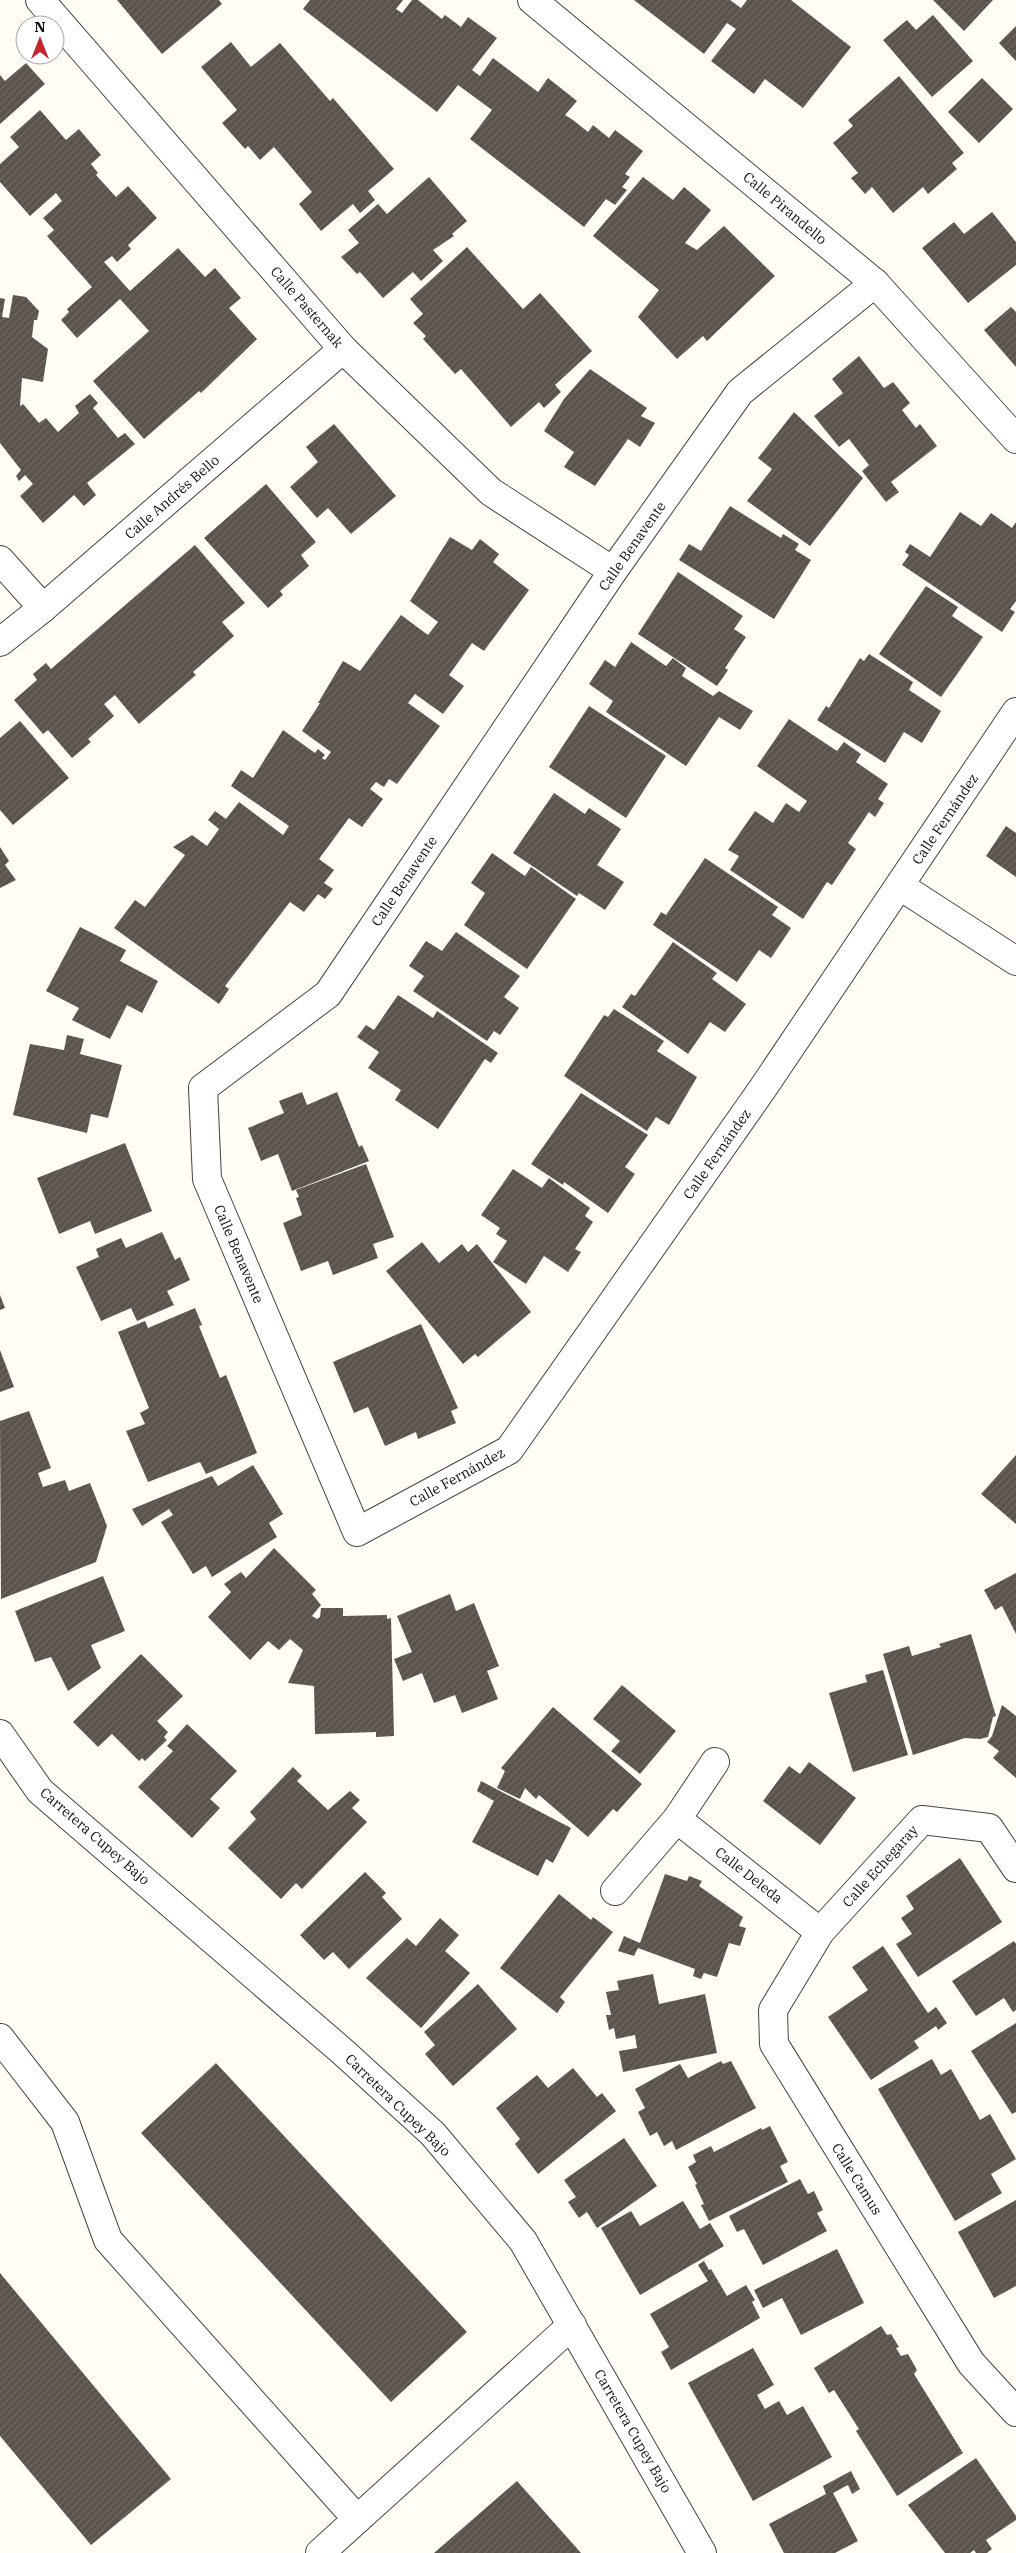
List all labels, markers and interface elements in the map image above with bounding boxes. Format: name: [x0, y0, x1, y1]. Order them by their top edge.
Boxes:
north arrow: [15, 15, 65, 65]
text: N: [34, 18, 46, 36]
street label: Calle Pirandello: [739, 168, 831, 248]
street label: Calle Pasternak: [267, 263, 348, 352]
street label: Calle Andrés Bello: [121, 451, 223, 543]
street label: Calle Benavente: [594, 498, 670, 594]
street label: Calle Fernández: [908, 770, 982, 868]
street label: Calle Benavente: [367, 832, 441, 930]
street label: Calle Fernández: [679, 1105, 755, 1203]
street label: Calle Benavente: [210, 1202, 268, 1306]
street label: Calle Fernández: [406, 1443, 508, 1511]
street label: Carretera Cupey Bajo: [36, 1783, 154, 1889]
street label: Calle Echegaray: [838, 1821, 922, 1911]
street label: Calle Deleda: [711, 1843, 787, 1907]
street label: Carretera Cupey Bajo: [341, 2050, 455, 2160]
street label: Calle Camus: [828, 2140, 886, 2218]
street label: Carretera Cupey Bajo: [590, 2366, 676, 2496]

